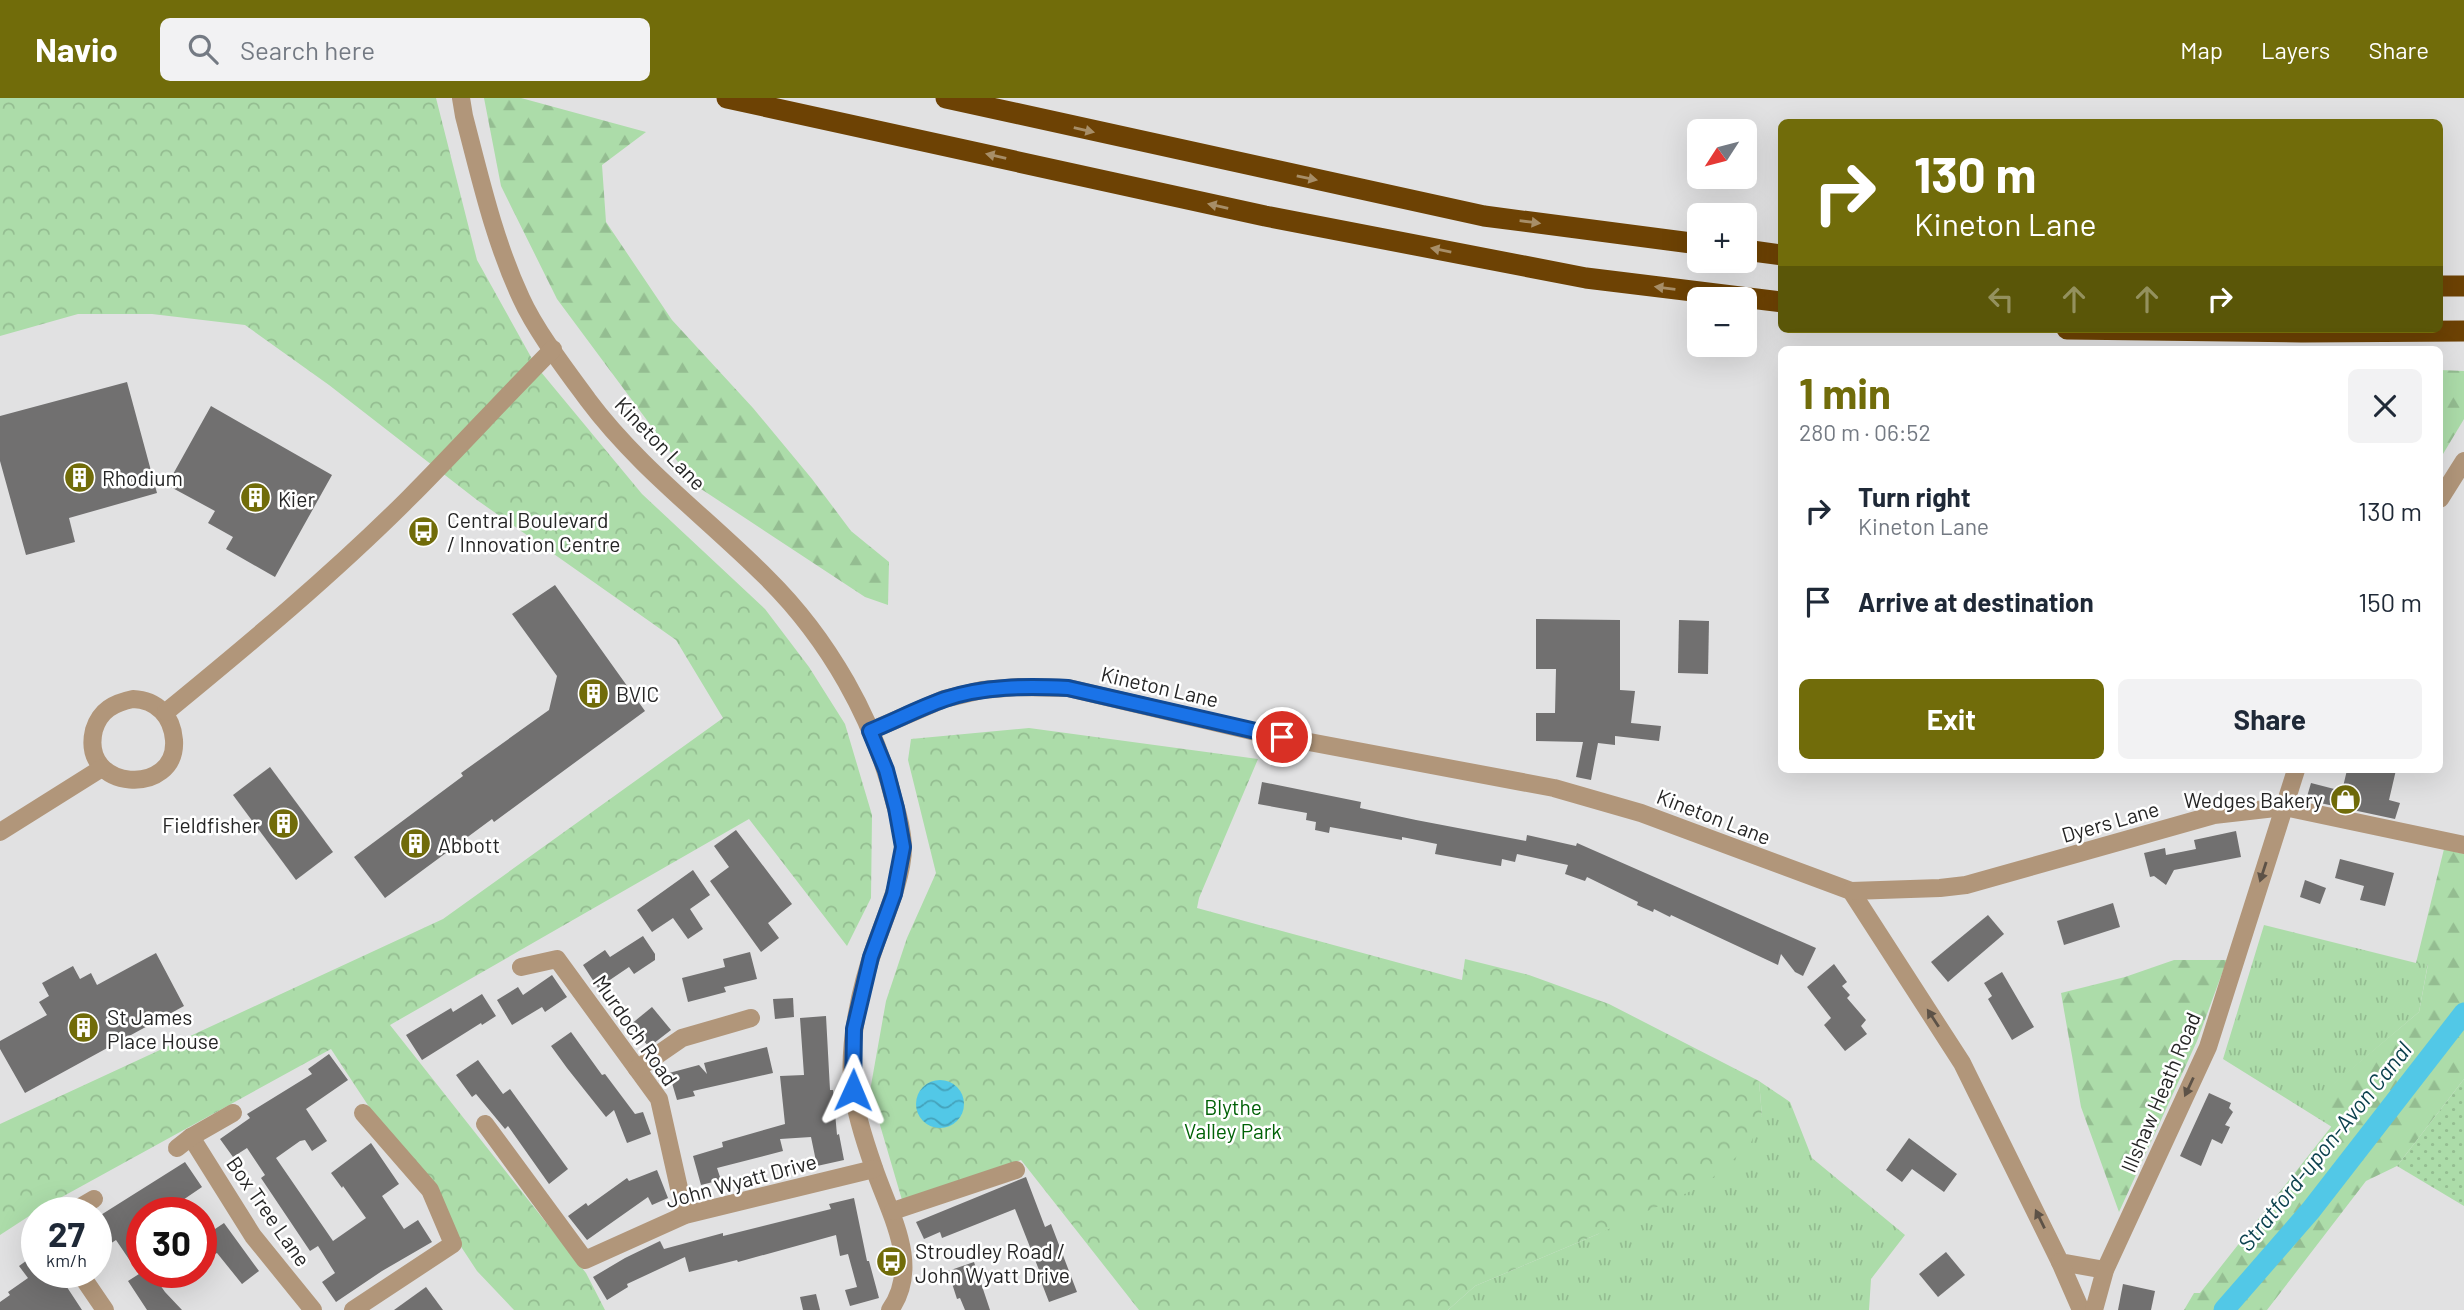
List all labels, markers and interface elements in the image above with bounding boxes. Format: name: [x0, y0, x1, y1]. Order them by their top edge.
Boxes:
search box: [160, 18, 650, 81]
text: Navio: [35, 29, 118, 69]
icon: search: [184, 30, 222, 68]
text: Search here: [240, 34, 375, 65]
text: Map: [2180, 35, 2223, 64]
text: Layers: [2261, 35, 2330, 64]
text: Share: [2368, 35, 2429, 64]
north arrow: [1687, 119, 1757, 189]
map controls: [1687, 119, 1757, 357]
one-way arrow: [1074, 124, 1096, 135]
text: 130 m: [1914, 144, 2036, 203]
icon: right: [1799, 147, 1890, 238]
one-way arrow: [985, 151, 1007, 162]
one-way arrow: [1296, 172, 1318, 183]
one-way arrow: [1207, 200, 1229, 211]
button: +: [1687, 203, 1757, 273]
text: Kineton Lane: [1914, 204, 2096, 242]
one-way arrow: [1519, 216, 1541, 227]
one-way arrow: [1430, 244, 1452, 255]
icon: left: [1982, 280, 2020, 318]
icon: ahead: [2055, 280, 2093, 318]
icon: ahead: [2128, 280, 2166, 318]
icon: right: [2201, 280, 2239, 318]
one-way arrow: [1654, 282, 1676, 293]
button: −: [1687, 287, 1757, 357]
text: 1 min: [1799, 367, 1891, 417]
button: close: [2348, 369, 2422, 443]
street label: Kineton Lane: [610, 391, 712, 495]
text: 280 m · 06:52: [1799, 418, 1931, 446]
building icon: Rhodium: [62, 460, 96, 494]
place label: Rhodium: [102, 465, 183, 490]
building icon: Kier: [238, 481, 272, 515]
text: Turn right: [1858, 481, 1971, 512]
place label: Kier: [278, 486, 315, 511]
icon: right: [1799, 492, 1837, 530]
text: 130 m: [2358, 495, 2422, 526]
place label: Central Boulevard / Innovation Centre: [447, 507, 621, 556]
text: Kineton Lane: [1858, 512, 1989, 540]
bus stop icon: Central Boulevard / Innovation Centre: [407, 514, 441, 548]
icon: arrive: [1799, 583, 1837, 621]
text: Arrive at destination: [1858, 586, 2094, 617]
text: 150 m: [2358, 586, 2422, 617]
street label: Kineton Lane: [1099, 660, 1221, 712]
building icon: BVIC: [576, 676, 610, 710]
button: Exit: [1799, 679, 2104, 759]
button: Share: [2118, 679, 2422, 759]
place label: BVIC: [616, 681, 659, 706]
pin: [1252, 707, 1312, 767]
icon: arrive: [1263, 718, 1301, 756]
shop icon: Wedges Bakery: [2329, 782, 2363, 816]
street label: Kineton Lane: [1654, 783, 1774, 849]
place label: Wedges Bakery: [2183, 787, 2323, 812]
street label: Dyers Lane: [2058, 795, 2162, 847]
building icon: Fieldfisher: [266, 807, 300, 841]
place label: Fieldfisher: [162, 812, 260, 837]
building icon: Abbott: [398, 827, 432, 861]
place label: Abbott: [438, 832, 500, 857]
one-way arrow: [2258, 862, 2268, 883]
street label: Murdoch Road: [589, 970, 683, 1090]
place label: St James Place House: [107, 1004, 219, 1053]
street label: Illshaw Heath Road: [2115, 1008, 2205, 1176]
one-way arrow: [1927, 1009, 1940, 1028]
building icon: St James Place House: [67, 1011, 101, 1045]
water label: Stratford-upon-Avon Canal: [2231, 1036, 2417, 1256]
position arrow: [816, 1053, 890, 1127]
one-way arrow: [2184, 1077, 2195, 1097]
park label: Blythe Valley Park: [1184, 1094, 1282, 1143]
street label: John Wyatt Drive: [663, 1148, 819, 1212]
street label: Box Tree Lane: [222, 1151, 316, 1271]
speed limit sign: 30: [126, 1197, 217, 1288]
one-way arrow: [2034, 1209, 2045, 1229]
text: 27: [48, 1212, 85, 1254]
place label: Stroudley Road / John Wyatt Drive: [915, 1238, 1070, 1287]
bus stop icon: Stroudley Road / John Wyatt Drive: [875, 1245, 909, 1279]
text: km/h: [46, 1249, 87, 1271]

